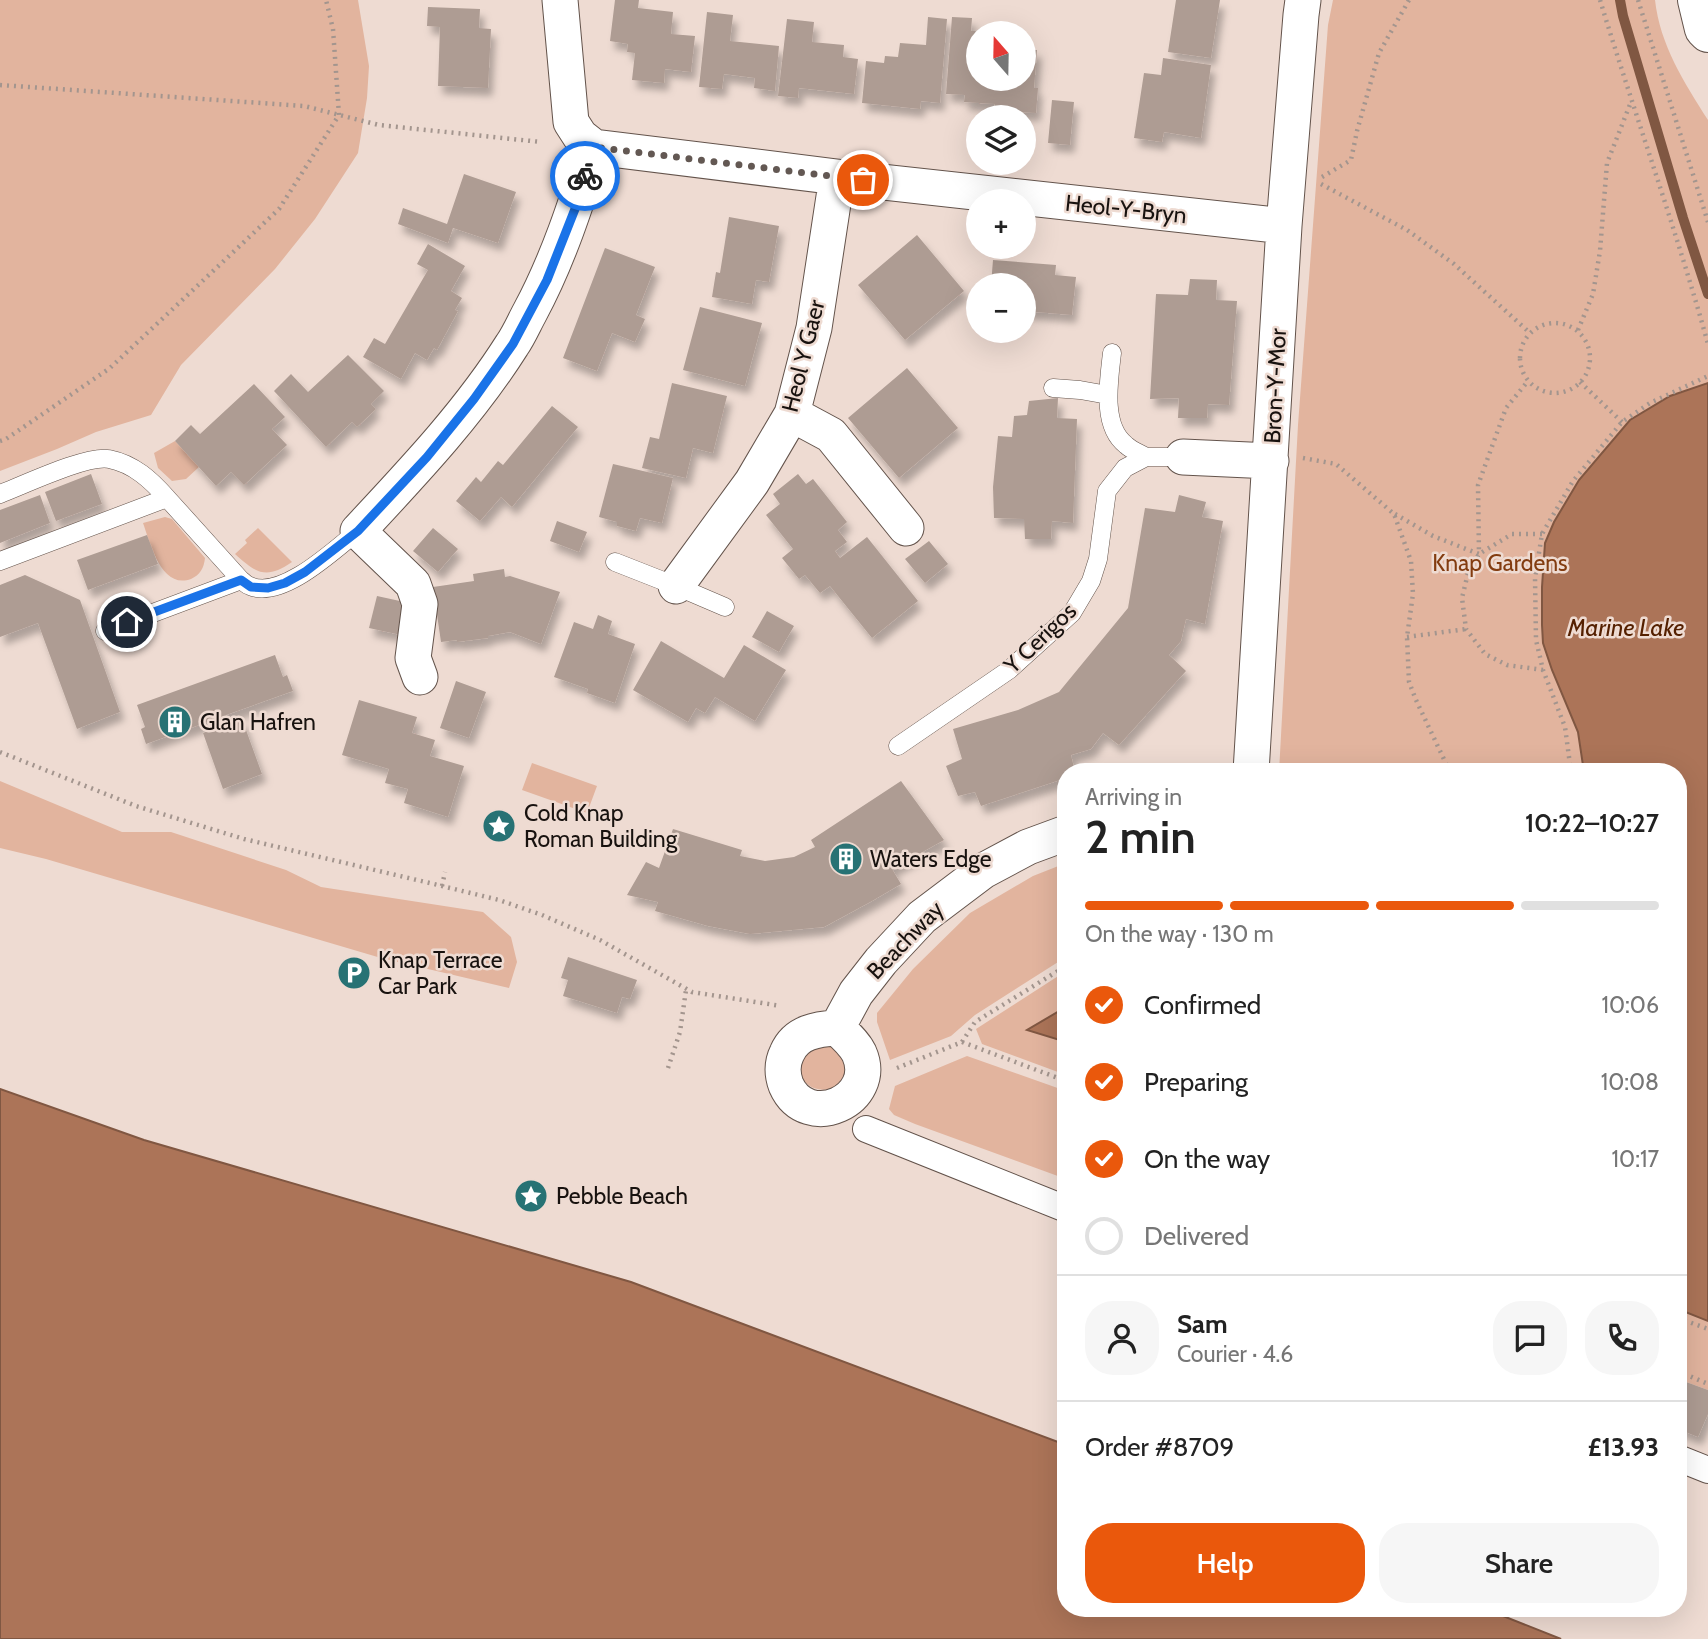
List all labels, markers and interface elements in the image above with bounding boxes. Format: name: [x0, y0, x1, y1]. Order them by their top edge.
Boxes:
north arrow: [966, 21, 1036, 91]
map controls: [966, 21, 1036, 343]
button: layers: [966, 105, 1036, 175]
courier: [550, 141, 620, 211]
pin: [833, 150, 893, 210]
icon: bike: [566, 157, 604, 195]
icon: bag: [844, 161, 882, 199]
button: +: [966, 189, 1036, 259]
street label: Heol-Y-Bryn: [1064, 189, 1188, 229]
button: −: [966, 273, 1036, 343]
street label: Heol Y Gaer: [776, 296, 831, 415]
street label: Bron-Y-Mor: [1258, 327, 1292, 444]
park label: Knap Gardens: [1432, 549, 1568, 577]
pin: [97, 592, 157, 652]
street label: Y Cerigos: [997, 597, 1082, 680]
icon: home: [108, 603, 146, 641]
water label: Marine Lake: [1567, 613, 1684, 642]
building icon: Glan Hafren: [156, 703, 194, 741]
place label: Glan Hafren: [200, 708, 316, 736]
text: Arriving in: [1085, 783, 1182, 811]
place label: Cold Knap Roman Building: [524, 799, 678, 853]
place icon: Cold Knap Roman Building: [480, 807, 518, 845]
text: 10:22–10:27: [1525, 807, 1659, 839]
text: 2 min: [1085, 809, 1196, 865]
building icon: Waters Edge: [827, 840, 865, 878]
place label: Waters Edge: [870, 845, 992, 873]
street label: Beachway: [861, 895, 949, 985]
text: On the way · 130 m: [1085, 920, 1274, 948]
place label: Knap Terrace Car Park: [378, 946, 503, 1000]
parking icon: Knap Terrace Car Park: [335, 954, 373, 992]
icon: check: [1085, 986, 1123, 1024]
text: Confirmed: [1144, 989, 1261, 1021]
text: 10:06: [1602, 991, 1659, 1019]
icon: check: [1085, 1063, 1123, 1101]
text: Preparing: [1144, 1066, 1248, 1098]
text: 10:08: [1601, 1068, 1659, 1096]
icon: check: [1085, 1140, 1123, 1178]
text: On the way: [1144, 1143, 1270, 1175]
text: 10:17: [1612, 1145, 1659, 1173]
place icon: Pebble Beach: [512, 1177, 550, 1215]
place label: Pebble Beach: [556, 1182, 688, 1210]
text: Delivered: [1144, 1220, 1249, 1252]
button: person: [1085, 1301, 1159, 1375]
button: chat: [1493, 1301, 1567, 1375]
button: phone: [1585, 1301, 1659, 1375]
text: Sam: [1177, 1308, 1228, 1340]
text: Courier · 4.6: [1177, 1340, 1293, 1368]
text: Order #8709: [1085, 1431, 1234, 1463]
text: £13.93: [1588, 1431, 1659, 1463]
button: Help: [1085, 1523, 1365, 1603]
button: Share: [1379, 1523, 1659, 1603]

